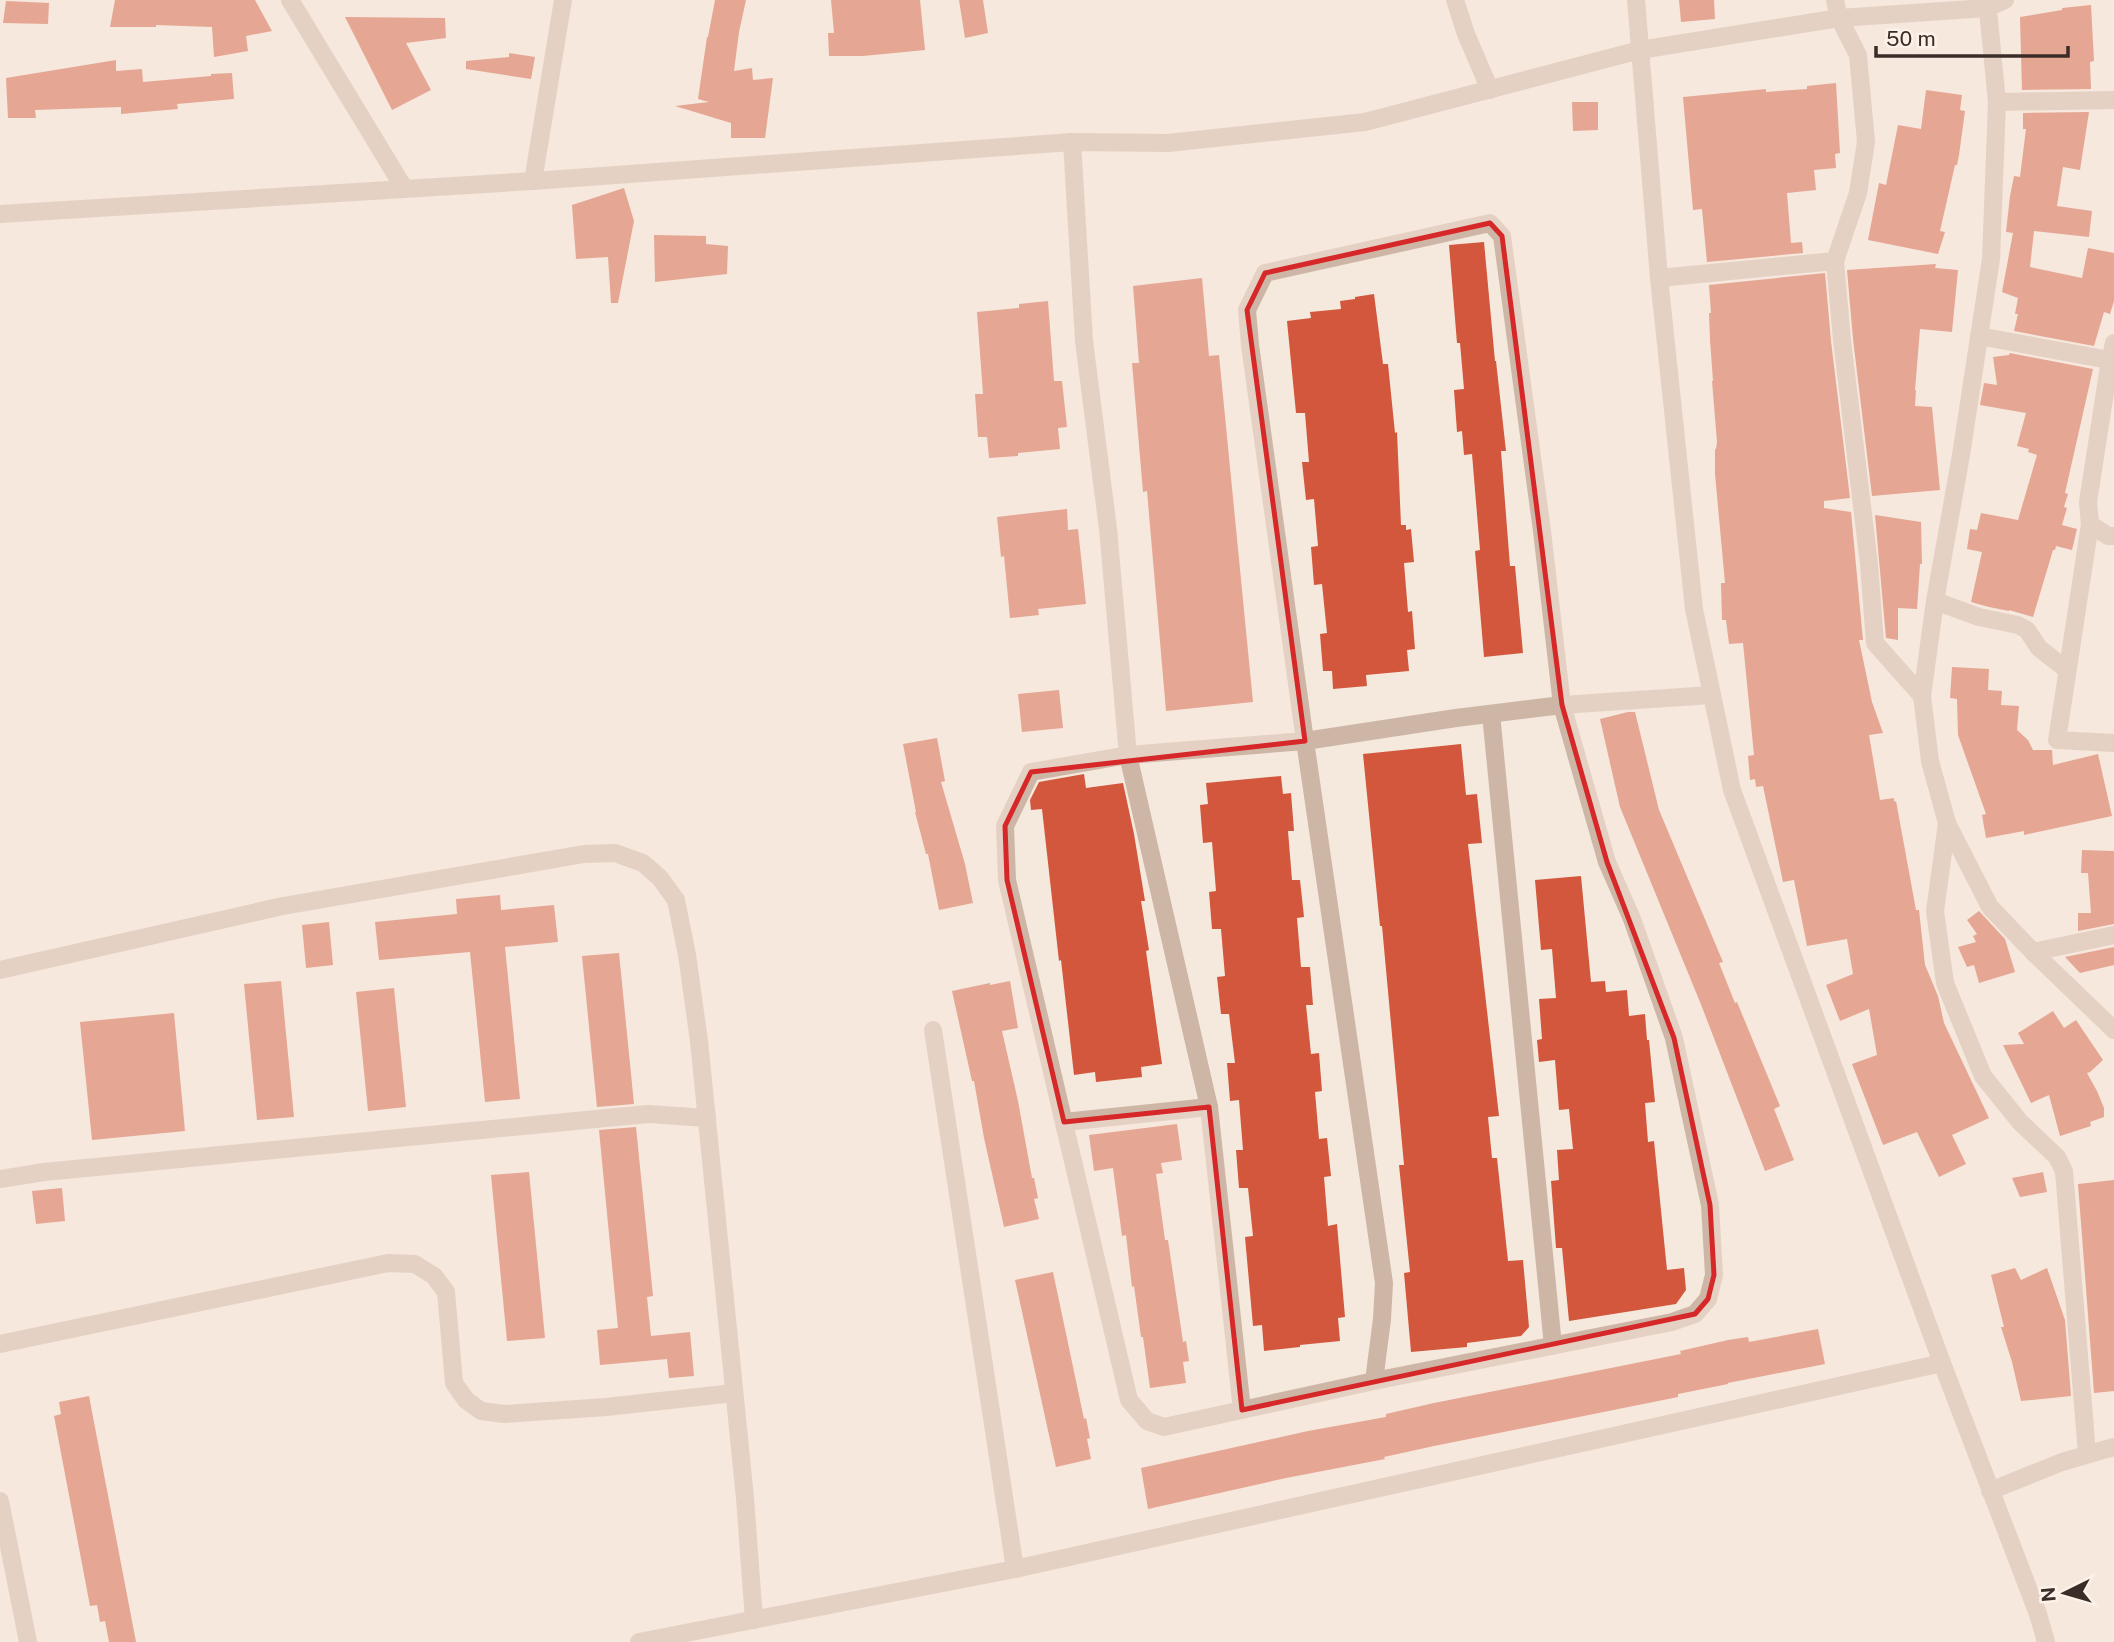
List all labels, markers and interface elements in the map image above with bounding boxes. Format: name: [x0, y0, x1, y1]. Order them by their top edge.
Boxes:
scale bar: [1876, 14, 2068, 58]
text: 50 m: [1886, 26, 1936, 51]
north arrow: [2030, 1558, 2100, 1628]
text: N: [2036, 1586, 2060, 1603]

